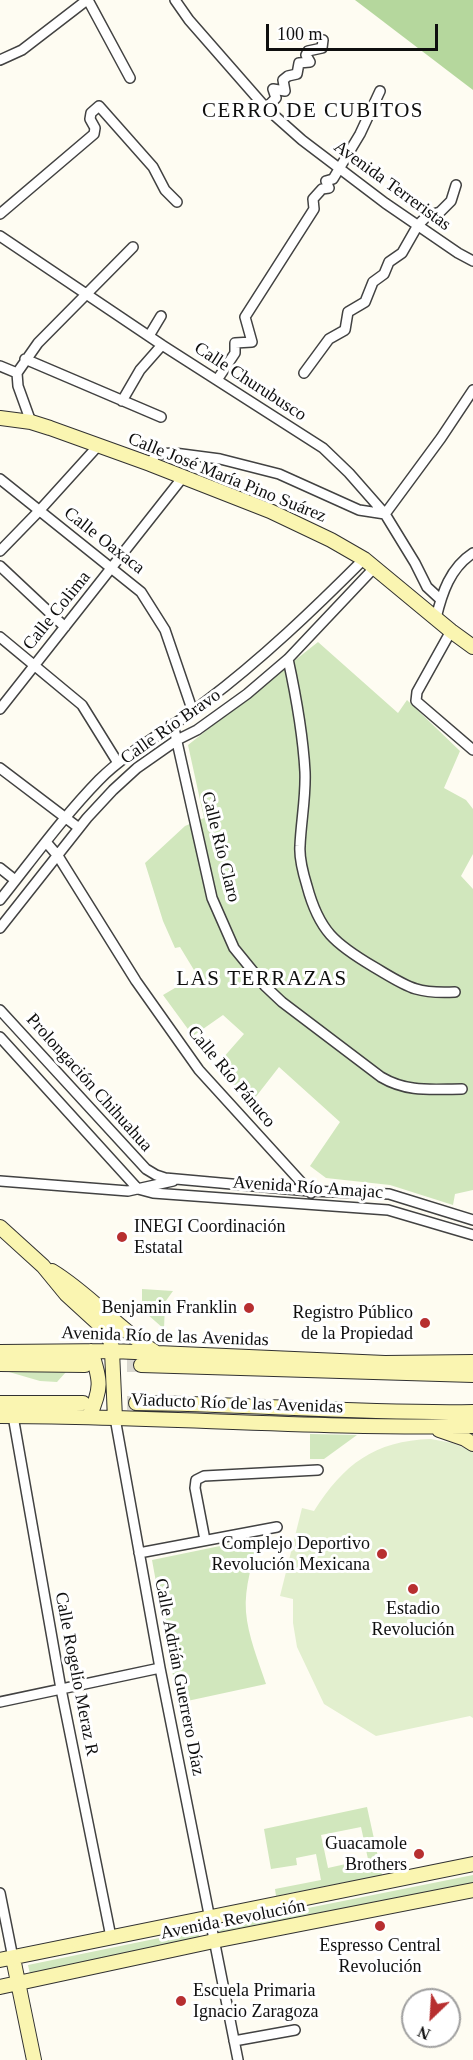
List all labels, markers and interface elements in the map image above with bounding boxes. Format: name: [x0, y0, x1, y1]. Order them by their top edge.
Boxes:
scale bar: [269, 12, 442, 50]
text: 100 m: [277, 24, 323, 44]
district label: CERRO DE CUBITOS: [202, 98, 424, 124]
street label: Avenida Terreristas: [329, 136, 455, 236]
street label: Calle Churubusco: [190, 338, 310, 426]
street label: Calle José María Pino Suárez: [125, 428, 329, 528]
street label: Calle Oaxaca: [59, 503, 149, 579]
street label: Calle Colima: [19, 567, 95, 655]
street label: Calle Río Bravo: [117, 685, 225, 769]
street label: Calle Río Claro: [196, 790, 244, 904]
district label: LAS TERRAZAS: [176, 966, 348, 992]
street label: Prolongación Chihuahua: [21, 1009, 157, 1157]
street label: Calle Río Pánuco: [182, 1022, 280, 1132]
street label: Avenida Río Amajac: [232, 1172, 384, 1204]
place label: INEGI Coordinación Estatal: [134, 1216, 285, 1258]
marker: INEGI Coordinación Estatal: [115, 1230, 129, 1244]
place label: Benjamin Franklin: [102, 1297, 237, 1319]
marker: Benjamin Franklin: [242, 1301, 256, 1315]
place label: Registro Público de la Propiedad: [293, 1302, 413, 1344]
marker: Registro Público de la Propiedad: [418, 1316, 432, 1330]
street label: Avenida Río de las Avenidas: [61, 1323, 269, 1351]
street label: Viaducto Río de las Avenidas: [130, 1389, 344, 1419]
place label: Complejo Deportivo Revolución Mexicana: [212, 1533, 370, 1576]
marker: Complejo Deportivo Revolución Mexicana: [375, 1547, 389, 1561]
street label: Calle Adrián Guerrero Díaz: [149, 1577, 209, 1777]
marker: Estadio Revolución: [406, 1582, 420, 1596]
street label: Calle Rogelio Meraz R: [50, 1590, 102, 1758]
place label: Estadio Revolución: [372, 1598, 454, 1640]
place label: Guacamole Brothers: [325, 1833, 407, 1876]
marker: Guacamole Brothers: [412, 1847, 426, 1861]
street label: Avenida Revolución: [159, 1895, 307, 1945]
marker: Espresso Central Revolución: [373, 1919, 387, 1933]
place label: Espresso Central Revolución: [319, 1935, 441, 1978]
place label: Escuela Primaria Ignacio Zaragoza: [193, 1980, 318, 2022]
north arrow: [401, 1988, 461, 2048]
marker: Escuela Primaria Ignacio Zaragoza: [174, 1994, 188, 2008]
text: N: [415, 2023, 433, 2043]

